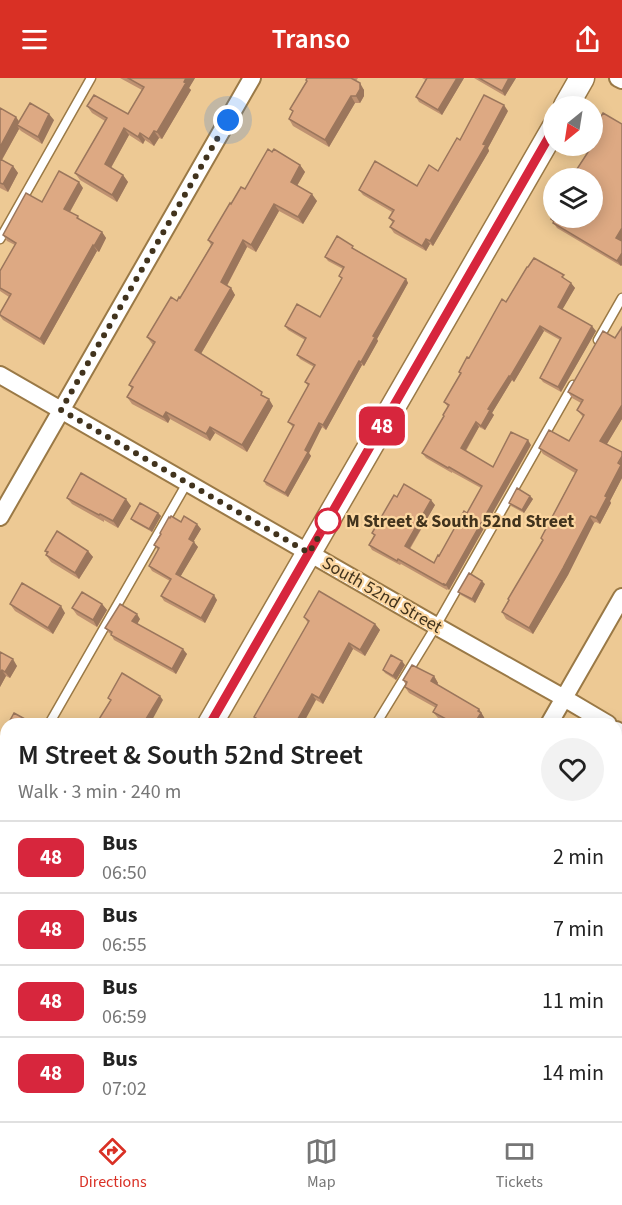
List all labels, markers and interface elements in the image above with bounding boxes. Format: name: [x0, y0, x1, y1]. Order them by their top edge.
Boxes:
text: Transo: [272, 20, 350, 59]
icon: menu: [18, 23, 51, 56]
icon: share: [571, 23, 604, 56]
north arrow: [543, 96, 603, 156]
map controls: [543, 96, 603, 228]
your location: [213, 105, 243, 135]
button: layers: [543, 168, 603, 228]
line badge: 48: [355, 406, 409, 446]
text: 48: [371, 411, 393, 441]
marker: M Street & South 52nd Street: [315, 508, 341, 534]
place label: M Street & South 52nd Street: [346, 509, 574, 534]
street label: South 52nd Street: [317, 550, 447, 640]
text: M Street & South 52nd Street: [18, 735, 363, 775]
button: heart: [541, 738, 604, 801]
text: Walk · 3 min · 240 m: [18, 778, 181, 806]
text: Bus: [102, 827, 138, 859]
text: 2 min: [553, 841, 604, 873]
text: 48: [40, 842, 62, 872]
text: 06:50: [102, 859, 147, 887]
text: Bus: [102, 899, 138, 931]
text: 7 min: [553, 913, 604, 945]
text: 48: [40, 914, 62, 944]
text: 06:55: [102, 931, 147, 959]
text: Bus: [102, 971, 138, 1003]
text: 11 min: [542, 985, 604, 1017]
text: 48: [40, 986, 62, 1016]
text: 06:59: [102, 1003, 147, 1031]
text: Bus: [102, 1043, 138, 1075]
text: 14 min: [542, 1057, 604, 1089]
text: 48: [40, 1058, 62, 1088]
text: 07:02: [102, 1075, 147, 1103]
tab: Directions: [79, 1135, 147, 1193]
tab: Map: [305, 1135, 338, 1193]
tab: Tickets: [496, 1135, 543, 1193]

